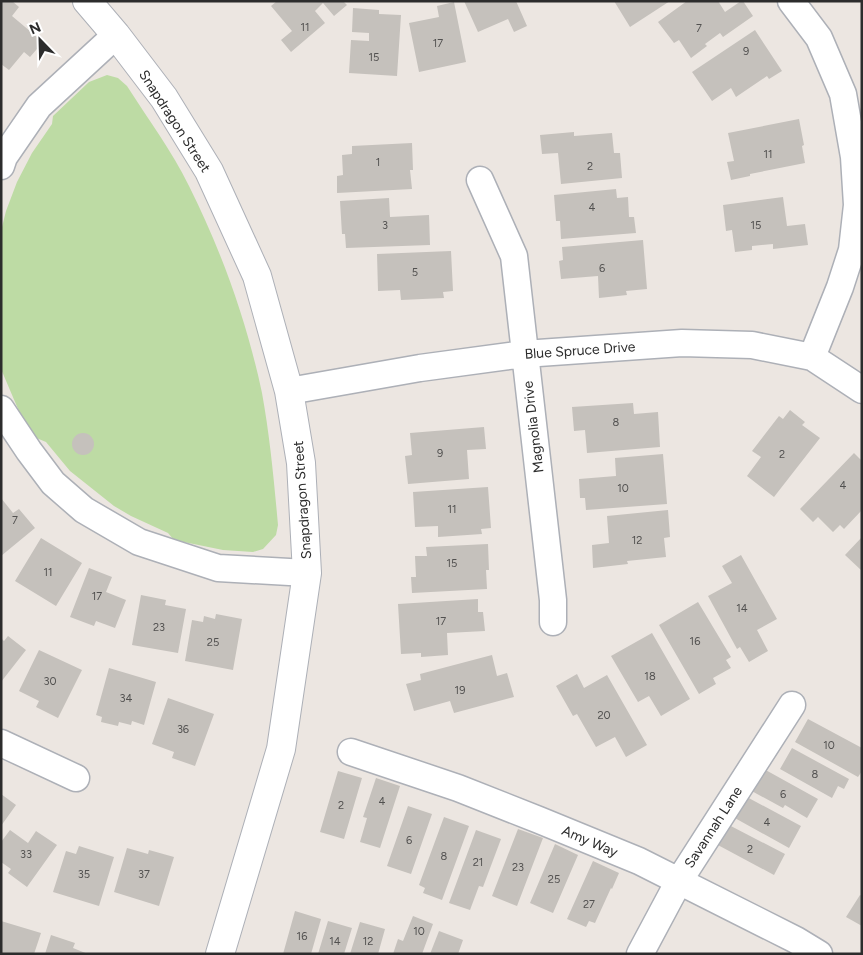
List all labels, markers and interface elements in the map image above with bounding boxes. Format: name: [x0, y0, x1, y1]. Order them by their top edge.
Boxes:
north arrow: [15, 15, 65, 65]
text: N: [27, 19, 43, 38]
house number: 11: [300, 21, 310, 34]
house number: 7: [696, 22, 702, 35]
house number: 17: [433, 37, 443, 50]
house number: 9: [743, 45, 749, 58]
house number: 15: [369, 51, 379, 64]
street label: Snapdragon Street: [135, 67, 214, 176]
house number: 11: [763, 148, 773, 161]
house number: 1: [376, 156, 380, 169]
house number: 2: [587, 160, 593, 173]
house number: 4: [589, 201, 596, 214]
house number: 3: [382, 219, 388, 232]
house number: 15: [751, 219, 761, 232]
house number: 6: [599, 262, 605, 275]
house number: 5: [412, 266, 418, 279]
street label: Blue Spruce Drive: [524, 338, 636, 363]
street label: Magnolia Drive: [519, 380, 548, 474]
house number: 8: [613, 416, 620, 429]
street label: Snapdragon Street: [290, 440, 315, 560]
house number: 9: [437, 447, 443, 460]
house number: 2: [779, 448, 785, 461]
house number: 4: [840, 479, 847, 492]
house number: 10: [617, 482, 629, 495]
house number: 11: [447, 503, 457, 516]
house number: 7: [12, 514, 18, 527]
house number: 12: [632, 534, 642, 547]
house number: 15: [447, 557, 457, 570]
house number: 11: [43, 566, 53, 579]
house number: 17: [92, 590, 102, 603]
house number: 14: [736, 602, 748, 615]
house number: 17: [436, 615, 446, 628]
house number: 23: [153, 621, 165, 634]
house number: 16: [690, 635, 700, 648]
house number: 25: [207, 636, 219, 649]
house number: 18: [644, 670, 656, 683]
house number: 30: [43, 675, 57, 688]
house number: 19: [455, 684, 465, 697]
house number: 34: [120, 692, 133, 705]
house number: 20: [597, 709, 611, 722]
house number: 36: [177, 723, 189, 736]
house number: 10: [823, 739, 835, 752]
house number: 8: [812, 768, 819, 781]
street label: Savannah Lane: [681, 783, 746, 871]
house number: 6: [780, 788, 786, 801]
house number: 4: [379, 795, 386, 808]
house number: 2: [338, 799, 344, 812]
house number: 4: [764, 816, 771, 829]
street label: Amy Way: [559, 822, 621, 861]
house number: 6: [406, 834, 412, 847]
house number: 2: [747, 843, 753, 856]
house number: 33: [20, 848, 32, 861]
house number: 8: [441, 850, 448, 863]
house number: 21: [473, 856, 483, 869]
house number: 23: [512, 861, 524, 874]
house number: 35: [78, 868, 90, 881]
house number: 37: [138, 868, 150, 881]
house number: 25: [548, 873, 560, 886]
house number: 27: [583, 898, 595, 911]
house number: 10: [413, 925, 425, 938]
house number: 16: [297, 930, 307, 943]
house number: 14: [329, 935, 341, 948]
house number: 12: [363, 935, 373, 948]

